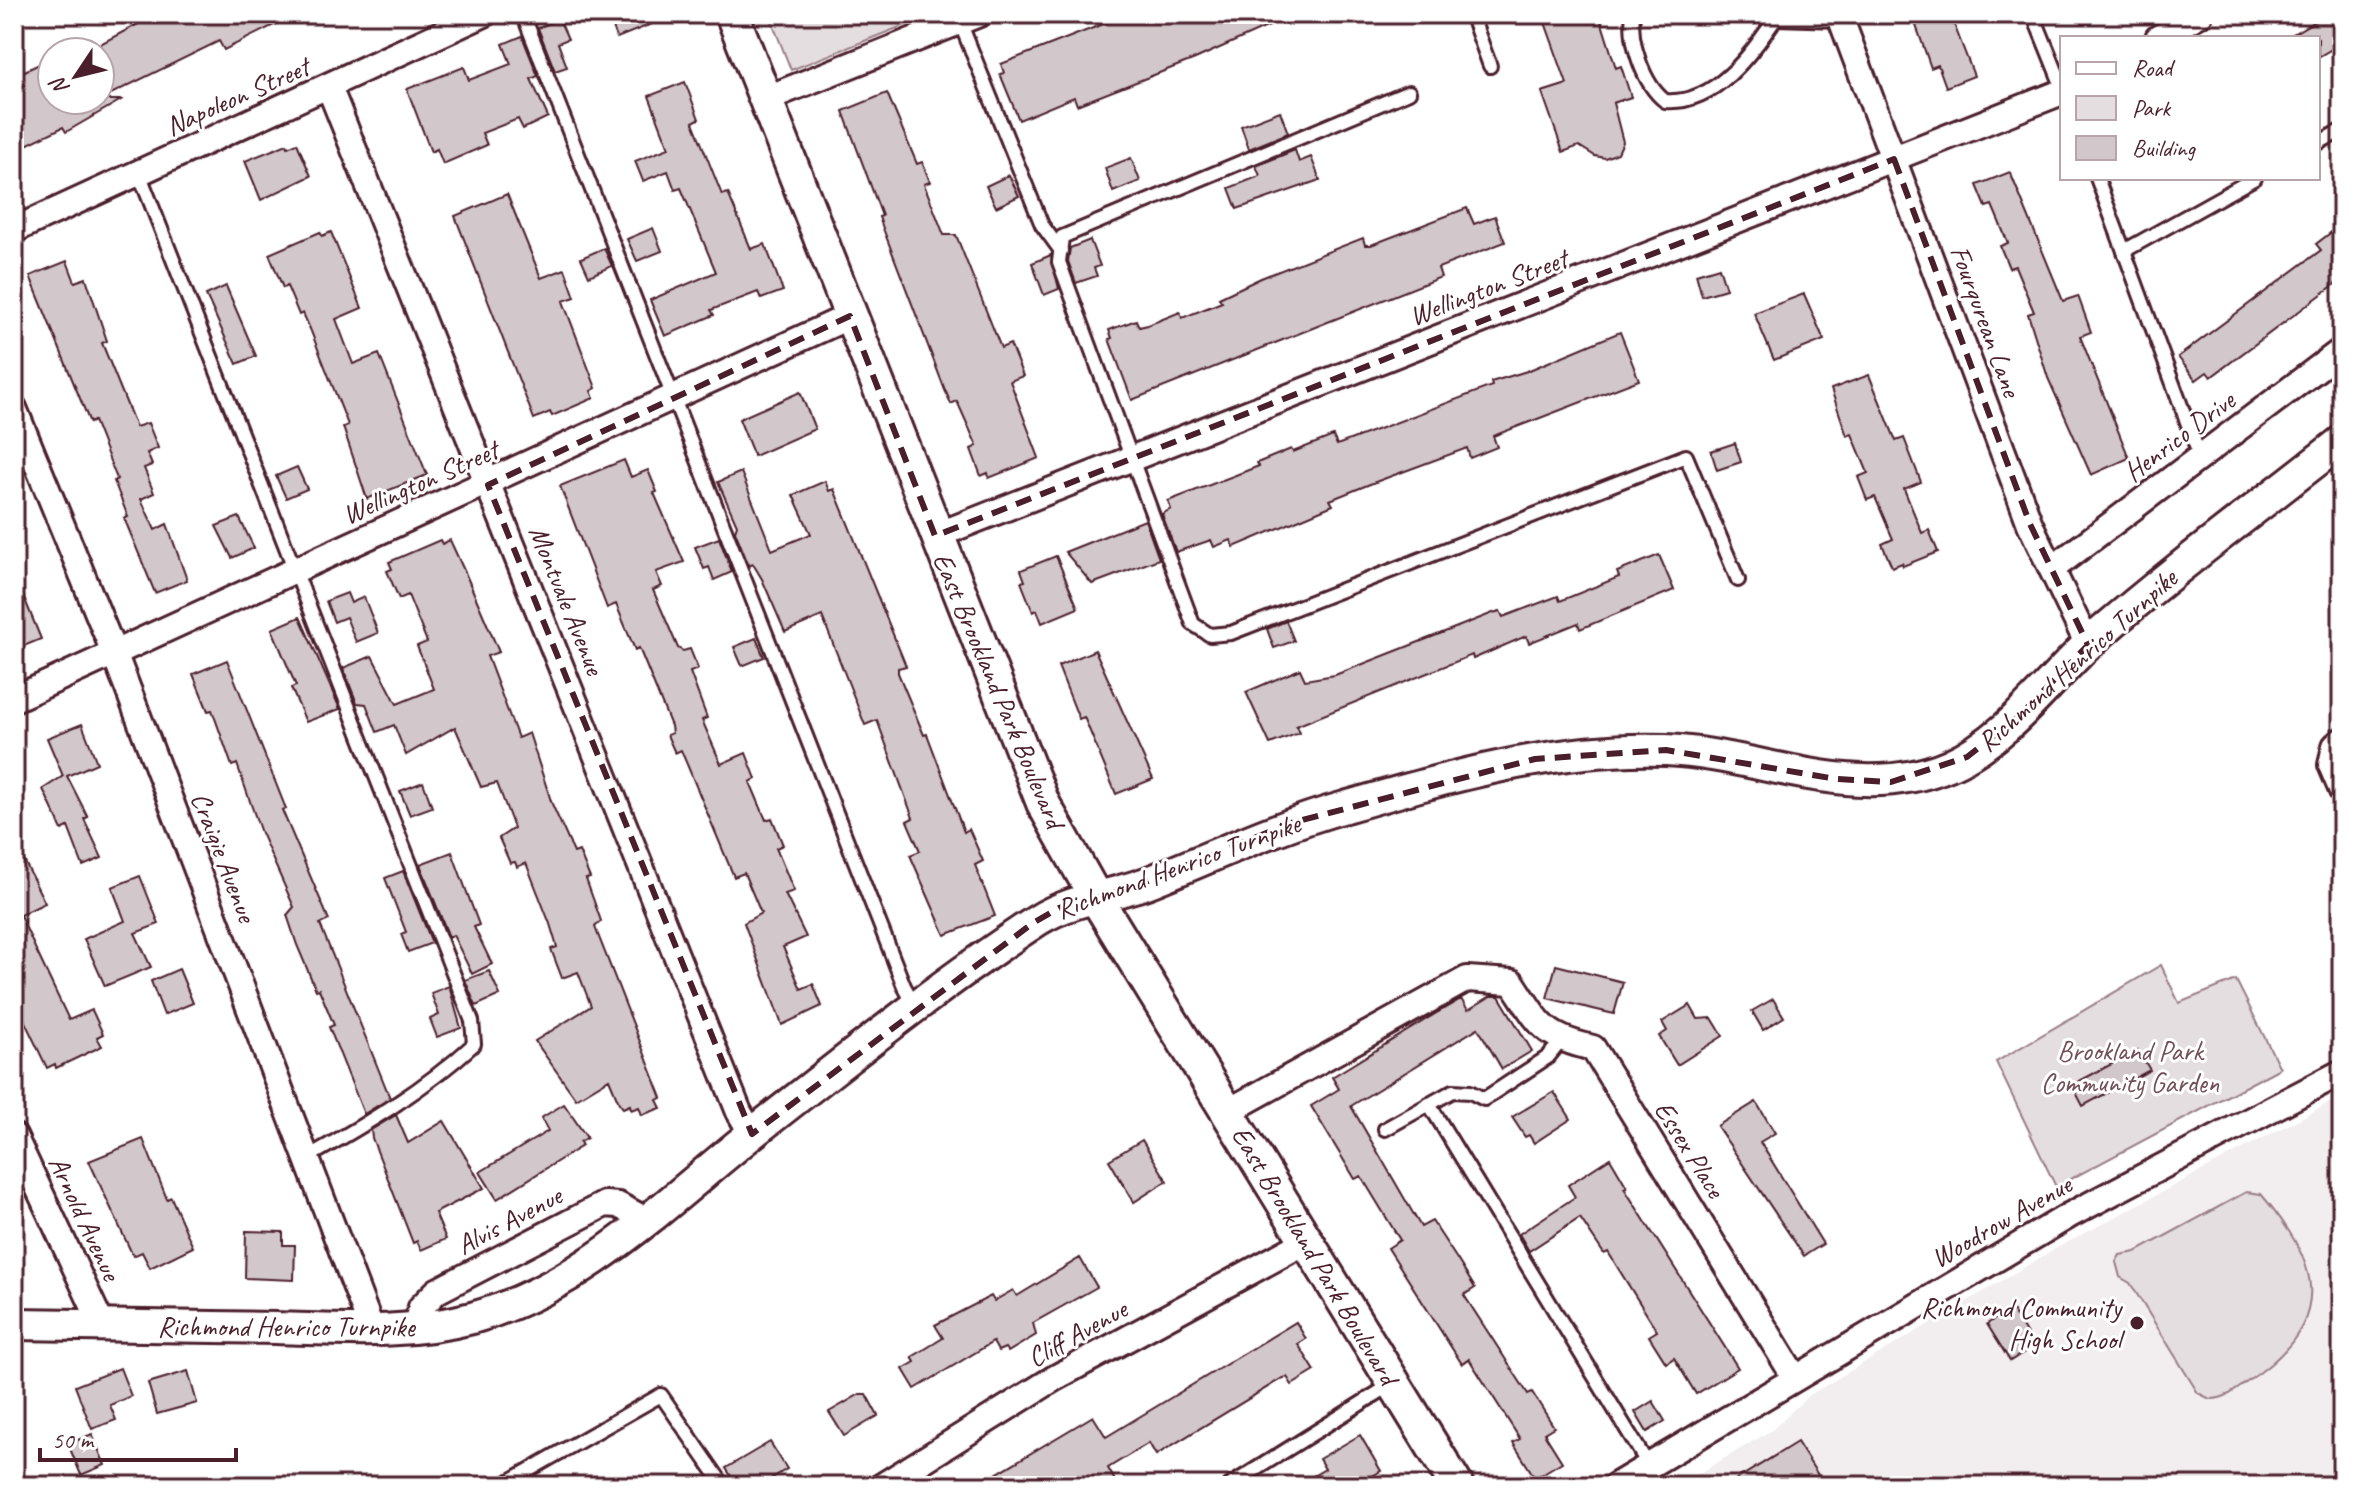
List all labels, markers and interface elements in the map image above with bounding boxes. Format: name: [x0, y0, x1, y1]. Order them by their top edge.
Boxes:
north arrow: [36, 36, 116, 116]
legend: [2060, 36, 2320, 180]
street label: Napoleon Street: [160, 47, 318, 143]
text: Road: [2132, 53, 2176, 83]
text: N: [43, 71, 76, 101]
text: Park: [2132, 93, 2172, 123]
text: Building: [2132, 133, 2197, 163]
street label: Wellington Street: [1404, 239, 1576, 333]
street label: Fourqurean Lane: [1942, 241, 2030, 403]
street label: Henrico Drive: [2116, 382, 2243, 489]
street label: Wellington Street: [337, 431, 507, 532]
street label: Montvale Avenue: [521, 520, 613, 681]
street label: East Brookland Park Boulevard: [925, 547, 1074, 836]
street label: Richmond Henrico Turnpike: [1970, 560, 2186, 759]
street label: Craigie Avenue: [183, 787, 265, 929]
street label: Richmond Henrico Turnpike: [1051, 805, 1307, 926]
park label: Brookland Park Community Garden: [2041, 1033, 2220, 1100]
street label: Essex Place: [1647, 1094, 1734, 1205]
street label: East Brookland Park Boulevard: [1224, 1120, 1408, 1394]
street label: Arnold Avenue: [41, 1150, 130, 1288]
street label: Woodrow Avenue: [1924, 1166, 2079, 1275]
street label: Alvis Avenue: [450, 1177, 569, 1262]
street label: Cliff Avenue: [1021, 1290, 1135, 1375]
place label: Richmond Community High School: [1921, 1290, 2126, 1357]
street label: Richmond Henrico Turnpike: [157, 1309, 416, 1344]
marker: Richmond Community High School: [2128, 1314, 2146, 1332]
scale bar: [40, 1412, 236, 1462]
text: 50 m: [52, 1425, 95, 1455]

